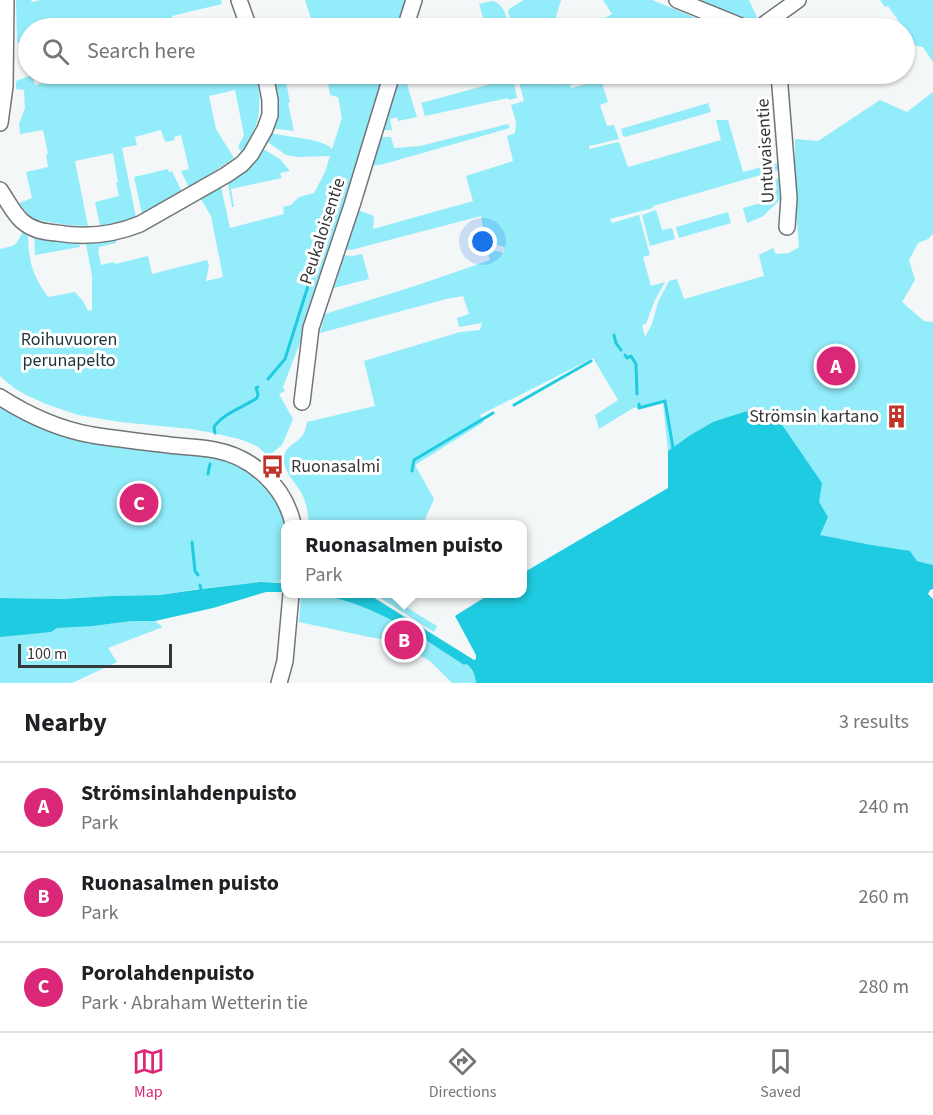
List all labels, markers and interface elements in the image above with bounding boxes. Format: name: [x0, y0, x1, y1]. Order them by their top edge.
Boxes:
search box: [18, 18, 915, 84]
icon: search: [39, 35, 72, 68]
text: Search here: [87, 35, 195, 67]
street label: Untuvaisentie: [750, 98, 781, 204]
street label: Peukaloisentie: [293, 175, 352, 288]
your location: [468, 227, 497, 256]
park label: Roihuvuoren perunapelto: [21, 327, 117, 373]
pin: A: [816, 344, 856, 388]
building icon: Strömsin kartano: [884, 403, 910, 429]
place label: Strömsin kartano: [749, 404, 879, 429]
bus stop icon: Ruonasalmi: [260, 453, 286, 479]
place label: Ruonasalmi: [291, 454, 380, 479]
pin: C: [120, 480, 158, 526]
popup: [281, 520, 527, 598]
text: Ruonasalmen puisto: [305, 529, 503, 561]
text: Park: [305, 561, 342, 589]
pin: B: [384, 618, 424, 662]
scale bar: [18, 641, 172, 668]
text: 100 m: [27, 643, 67, 665]
text: Nearby: [24, 704, 107, 741]
text: 3 results: [839, 708, 909, 736]
text: Strömsinlahdenpuisto: [81, 777, 297, 809]
text: A: [38, 793, 49, 821]
text: 240 m: [859, 793, 909, 821]
text: Park: [81, 809, 118, 837]
text: Ruonasalmen puisto: [81, 867, 279, 899]
text: B: [37, 883, 50, 911]
text: 260 m: [859, 883, 909, 911]
text: Park: [81, 899, 118, 927]
text: Porolahdenpuisto: [81, 957, 254, 989]
text: C: [38, 973, 49, 1001]
text: 280 m: [859, 973, 909, 1001]
text: Park · Abraham Wetterin tie: [81, 989, 308, 1017]
tab: Map: [132, 1045, 165, 1103]
tab: Directions: [429, 1045, 496, 1103]
tab: Saved: [760, 1045, 801, 1103]

